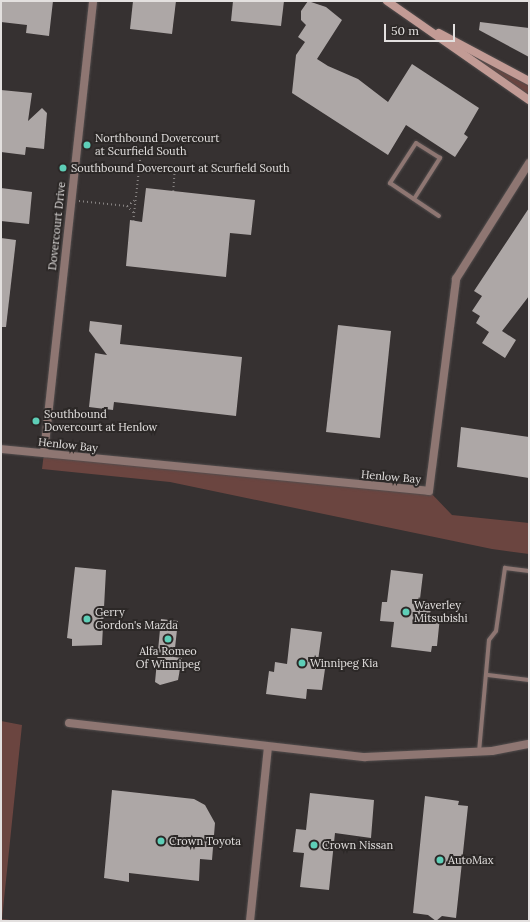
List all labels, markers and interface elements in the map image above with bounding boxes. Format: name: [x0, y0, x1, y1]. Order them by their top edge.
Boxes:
scale bar: [386, 16, 457, 42]
text: 50 m: [391, 23, 419, 38]
place label: Northbound Dovercourt at Scurfield South: [95, 132, 220, 158]
marker: Northbound Dovercourt at Scurfield South: [82, 140, 92, 150]
place label: Southbound Dovercourt at Scurfield South: [71, 161, 290, 175]
marker: Southbound Dovercourt at Scurfield South: [58, 163, 68, 173]
street label: Dovercourt Drive: [46, 181, 68, 271]
place label: Southbound Dovercourt at Henlow: [44, 408, 157, 434]
marker: Southbound Dovercourt at Henlow: [31, 416, 41, 426]
street label: Henlow Bay: [37, 435, 99, 455]
street label: Henlow Bay: [360, 468, 422, 486]
place label: Waverley Mitsubishi: [414, 599, 468, 625]
place label: Gerry Gordon's Mazda: [95, 606, 178, 632]
marker: Waverley Mitsubishi: [401, 607, 411, 617]
marker: Gerry Gordon's Mazda: [82, 614, 92, 624]
marker: Alfa Romeo Of Winnipeg: [163, 634, 173, 644]
place label: Alfa Romeo Of Winnipeg: [136, 645, 200, 671]
place label: Winnipeg Kia: [310, 656, 378, 670]
marker: Winnipeg Kia: [297, 658, 307, 668]
place label: Crown Toyota: [169, 834, 241, 848]
marker: Crown Toyota: [156, 836, 166, 846]
place label: Crown Nissan: [322, 838, 393, 852]
marker: Crown Nissan: [309, 840, 319, 850]
place label: AutoMax: [448, 853, 494, 867]
marker: AutoMax: [435, 855, 445, 865]

